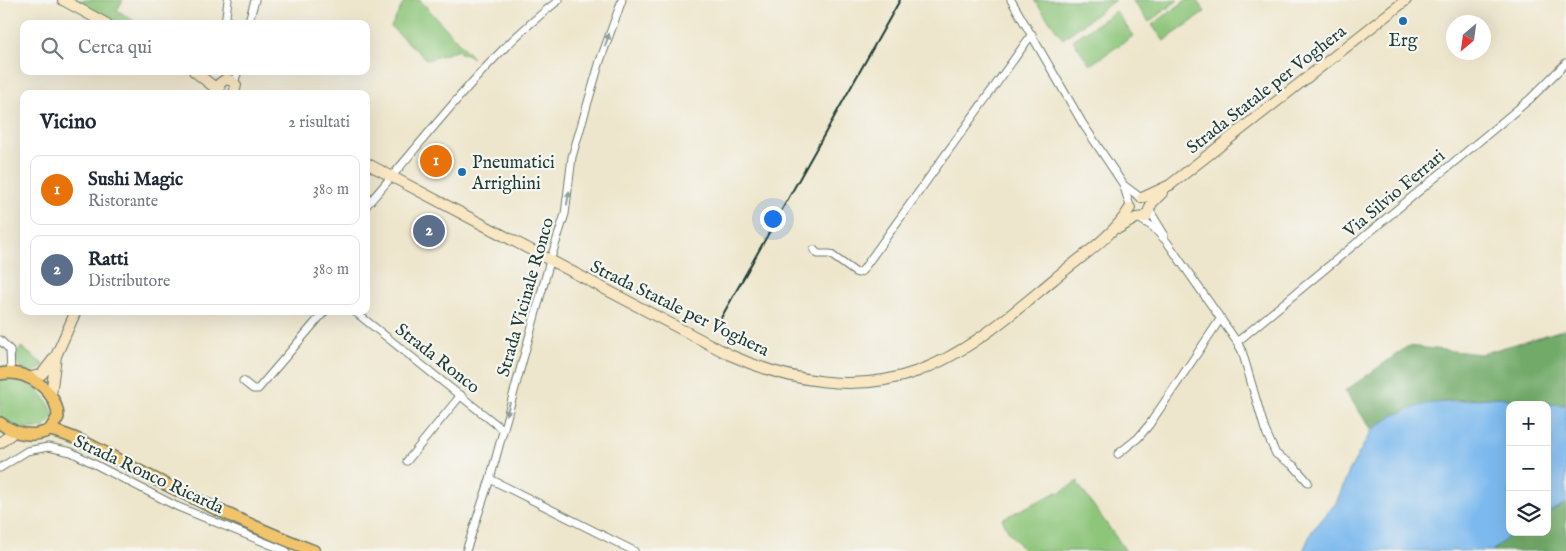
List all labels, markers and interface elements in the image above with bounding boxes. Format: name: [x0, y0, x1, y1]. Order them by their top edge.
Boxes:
marker: Erg: [1397, 15, 1409, 27]
north arrow: [1446, 15, 1491, 60]
search box: [20, 20, 370, 75]
street label: Strada Statale per Voghera: [1183, 21, 1352, 160]
place label: Erg: [1389, 30, 1418, 53]
one-way arrow: [604, 33, 611, 48]
icon: search: [38, 34, 66, 62]
text: Cerca qui: [78, 36, 152, 60]
text: Vicino: [40, 109, 96, 136]
text: 2 risultati: [288, 113, 350, 133]
pin: 1: [420, 142, 452, 180]
street label: Via Silvio Ferrari: [1339, 145, 1451, 244]
place label: Pneumatici Arrighini: [471, 152, 555, 196]
marker: Pneumatici Arrighini: [456, 166, 468, 178]
text: Sushi Magic: [88, 168, 183, 192]
text: 1: [54, 180, 60, 200]
text: 380 m: [313, 180, 349, 200]
one-way arrow: [564, 189, 572, 205]
text: Ristorante: [88, 192, 158, 212]
your location: [760, 206, 786, 232]
pin: 2: [413, 212, 445, 250]
street label: Strada Vicinale Ronco: [493, 215, 560, 380]
text: Ratti: [88, 248, 129, 272]
street label: Strada Statale per Voghera: [586, 256, 773, 363]
text: 2: [53, 260, 61, 280]
text: 380 m: [313, 260, 349, 280]
text: Distributore: [88, 272, 170, 292]
street label: Strada Ronco: [390, 319, 484, 400]
map controls: [1506, 401, 1551, 536]
button: +: [1506, 401, 1551, 446]
one-way arrow: [503, 402, 511, 417]
street label: Strada Ronco Ricarda: [70, 430, 227, 520]
button: −: [1506, 446, 1551, 491]
button: layers: [1506, 491, 1551, 536]

